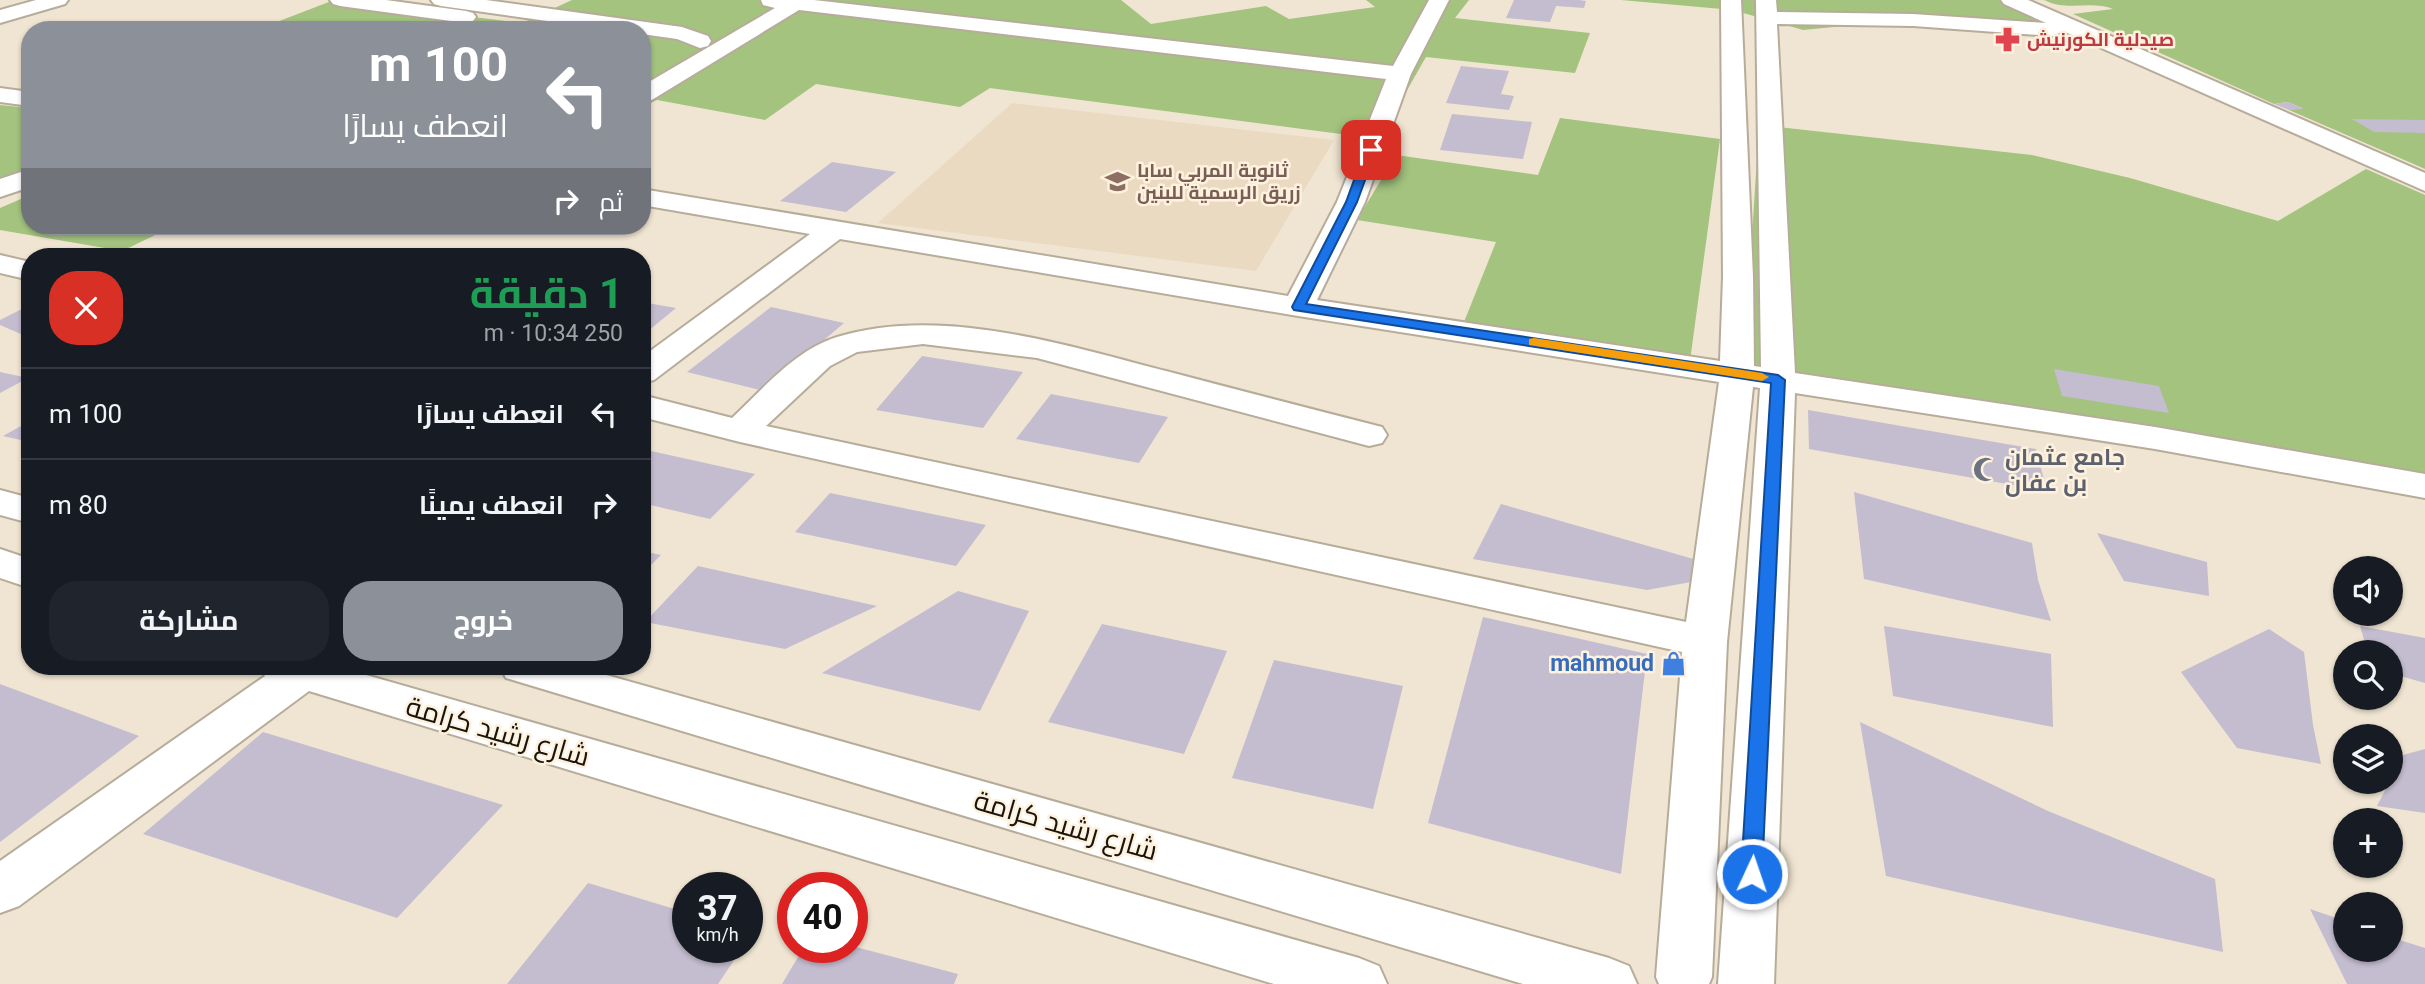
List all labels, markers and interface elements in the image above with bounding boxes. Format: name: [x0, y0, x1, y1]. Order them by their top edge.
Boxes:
pharmacy icon: صيدلية الكورنيش: [1993, 25, 2021, 53]
place label: صيدلية الكورنيش: [2027, 28, 2174, 51]
text: 100 m: [369, 36, 508, 93]
icon: left: [532, 49, 623, 140]
text: انعطف يسارًا: [342, 107, 508, 145]
pin: [1341, 120, 1401, 180]
icon: arrive: [1352, 131, 1390, 169]
place label: ثانوية المربي سابا زريق الرسمية للبنين: [1137, 159, 1301, 205]
school or university icon: ثانوية المربي سابا زريق الرسمية للبنين: [1103, 167, 1131, 195]
icon: right: [547, 182, 585, 220]
text: ثم: [599, 187, 623, 217]
text: 1 دقيقة: [470, 269, 623, 318]
button: close: [49, 271, 123, 345]
text: 250 m · 10:34: [484, 320, 623, 347]
icon: left: [585, 395, 623, 433]
text: 100 m: [49, 399, 122, 429]
text: انعطف يسارًا: [416, 399, 564, 429]
place label: جامع عثمان بن عفان: [2005, 444, 2125, 497]
mosque icon: جامع عثمان بن عفان: [1971, 456, 1999, 484]
icon: right: [585, 486, 623, 524]
text: 80 m: [49, 490, 108, 520]
text: انعطف يمينًا: [419, 490, 564, 520]
map controls: [2333, 556, 2403, 962]
button: sound: [2333, 556, 2403, 626]
button: مشاركة: [49, 581, 329, 661]
button: خروج: [343, 581, 623, 661]
button: search: [2333, 640, 2403, 710]
shop icon: mahmoud: [1660, 649, 1688, 677]
place label: mahmoud: [1550, 650, 1654, 677]
street label: شارع رشيد كرامة: [402, 690, 593, 775]
button: layers: [2333, 724, 2403, 794]
street label: شارع رشيد كرامة: [970, 784, 1161, 869]
button: +: [2333, 808, 2403, 878]
position arrow: [1715, 837, 1789, 911]
speed limit sign: 40: [777, 872, 868, 963]
text: 37: [697, 888, 738, 929]
button: −: [2333, 892, 2403, 962]
text: km/h: [696, 924, 739, 945]

